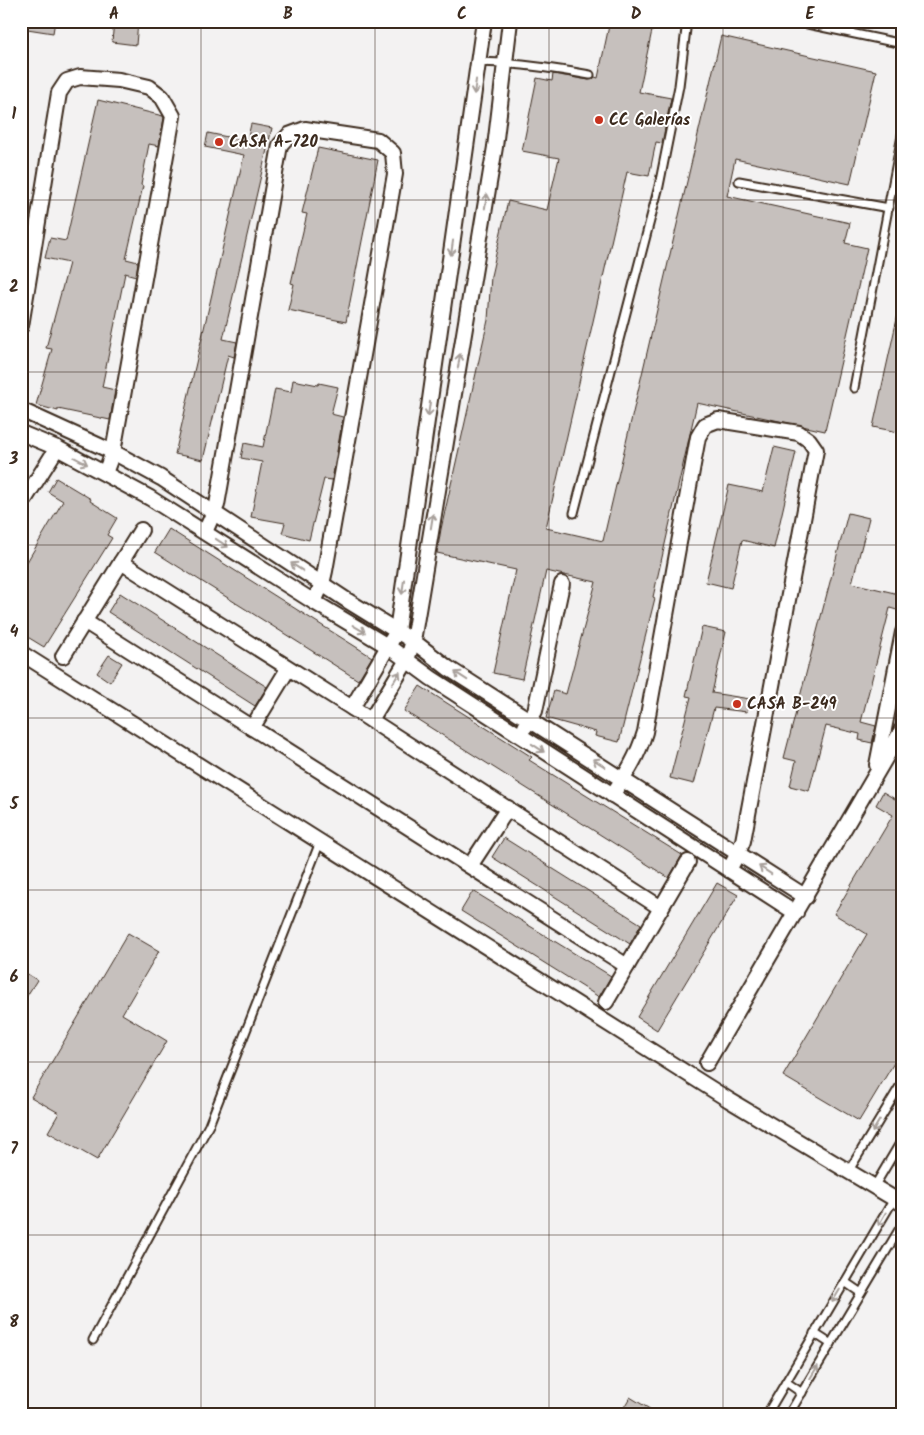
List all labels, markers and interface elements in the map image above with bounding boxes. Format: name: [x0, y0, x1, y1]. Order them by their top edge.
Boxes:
text: A: [109, 2, 119, 27]
text: B: [283, 2, 293, 27]
text: C: [457, 2, 467, 27]
text: D: [631, 2, 642, 27]
text: E: [806, 2, 816, 27]
one-way arrow: [469, 78, 479, 94]
text: 1: [12, 102, 17, 127]
place label: CC Galerías: [609, 108, 691, 133]
marker: CC Galerías: [593, 114, 605, 126]
place label: CASA A-720: [229, 130, 318, 155]
marker: CASA A-720: [213, 136, 225, 148]
one-way arrow: [481, 193, 491, 209]
one-way arrow: [446, 239, 456, 255]
text: 2: [9, 275, 19, 300]
one-way arrow: [454, 354, 464, 370]
one-way arrow: [423, 400, 433, 416]
text: 3: [9, 447, 19, 472]
one-way arrow: [74, 456, 89, 466]
one-way arrow: [428, 514, 438, 530]
one-way arrow: [214, 538, 228, 548]
one-way arrow: [290, 562, 304, 572]
one-way arrow: [398, 578, 408, 594]
text: 4: [10, 620, 19, 645]
one-way arrow: [352, 625, 366, 635]
one-way arrow: [455, 671, 469, 681]
one-way arrow: [392, 672, 402, 686]
place label: CASA B-249: [747, 692, 837, 717]
marker: CASA B-249: [731, 698, 743, 710]
one-way arrow: [531, 743, 545, 753]
one-way arrow: [592, 758, 606, 768]
text: 5: [9, 792, 20, 817]
one-way arrow: [758, 865, 772, 875]
text: 6: [10, 965, 19, 990]
one-way arrow: [870, 1118, 880, 1132]
text: 7: [10, 1137, 18, 1162]
one-way arrow: [876, 1211, 886, 1226]
one-way arrow: [831, 1289, 841, 1303]
text: 8: [9, 1310, 19, 1335]
one-way arrow: [810, 1365, 820, 1379]

